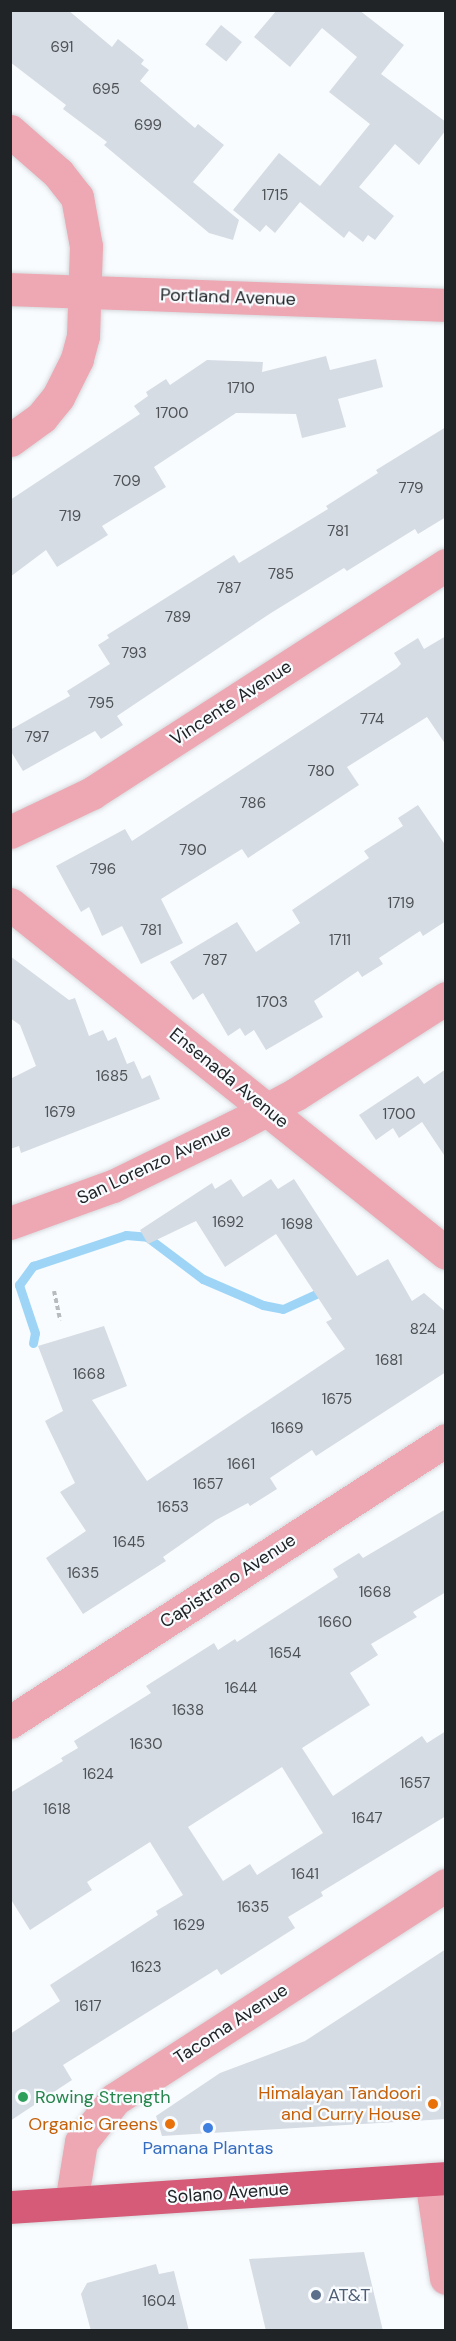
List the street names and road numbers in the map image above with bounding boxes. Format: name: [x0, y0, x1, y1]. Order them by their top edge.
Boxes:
street label: Portland Avenue: [160, 284, 296, 310]
street label: Vincente Avenue: [166, 656, 296, 750]
street label: Ensenada Avenue: [165, 1023, 293, 1133]
street label: San Lorenzo Avenue: [74, 1119, 234, 1209]
street label: Capistrano Avenue: [156, 1529, 300, 1633]
street label: Tacoma Avenue: [170, 1979, 292, 2069]
street label: Solano Avenue: [166, 2178, 290, 2208]

